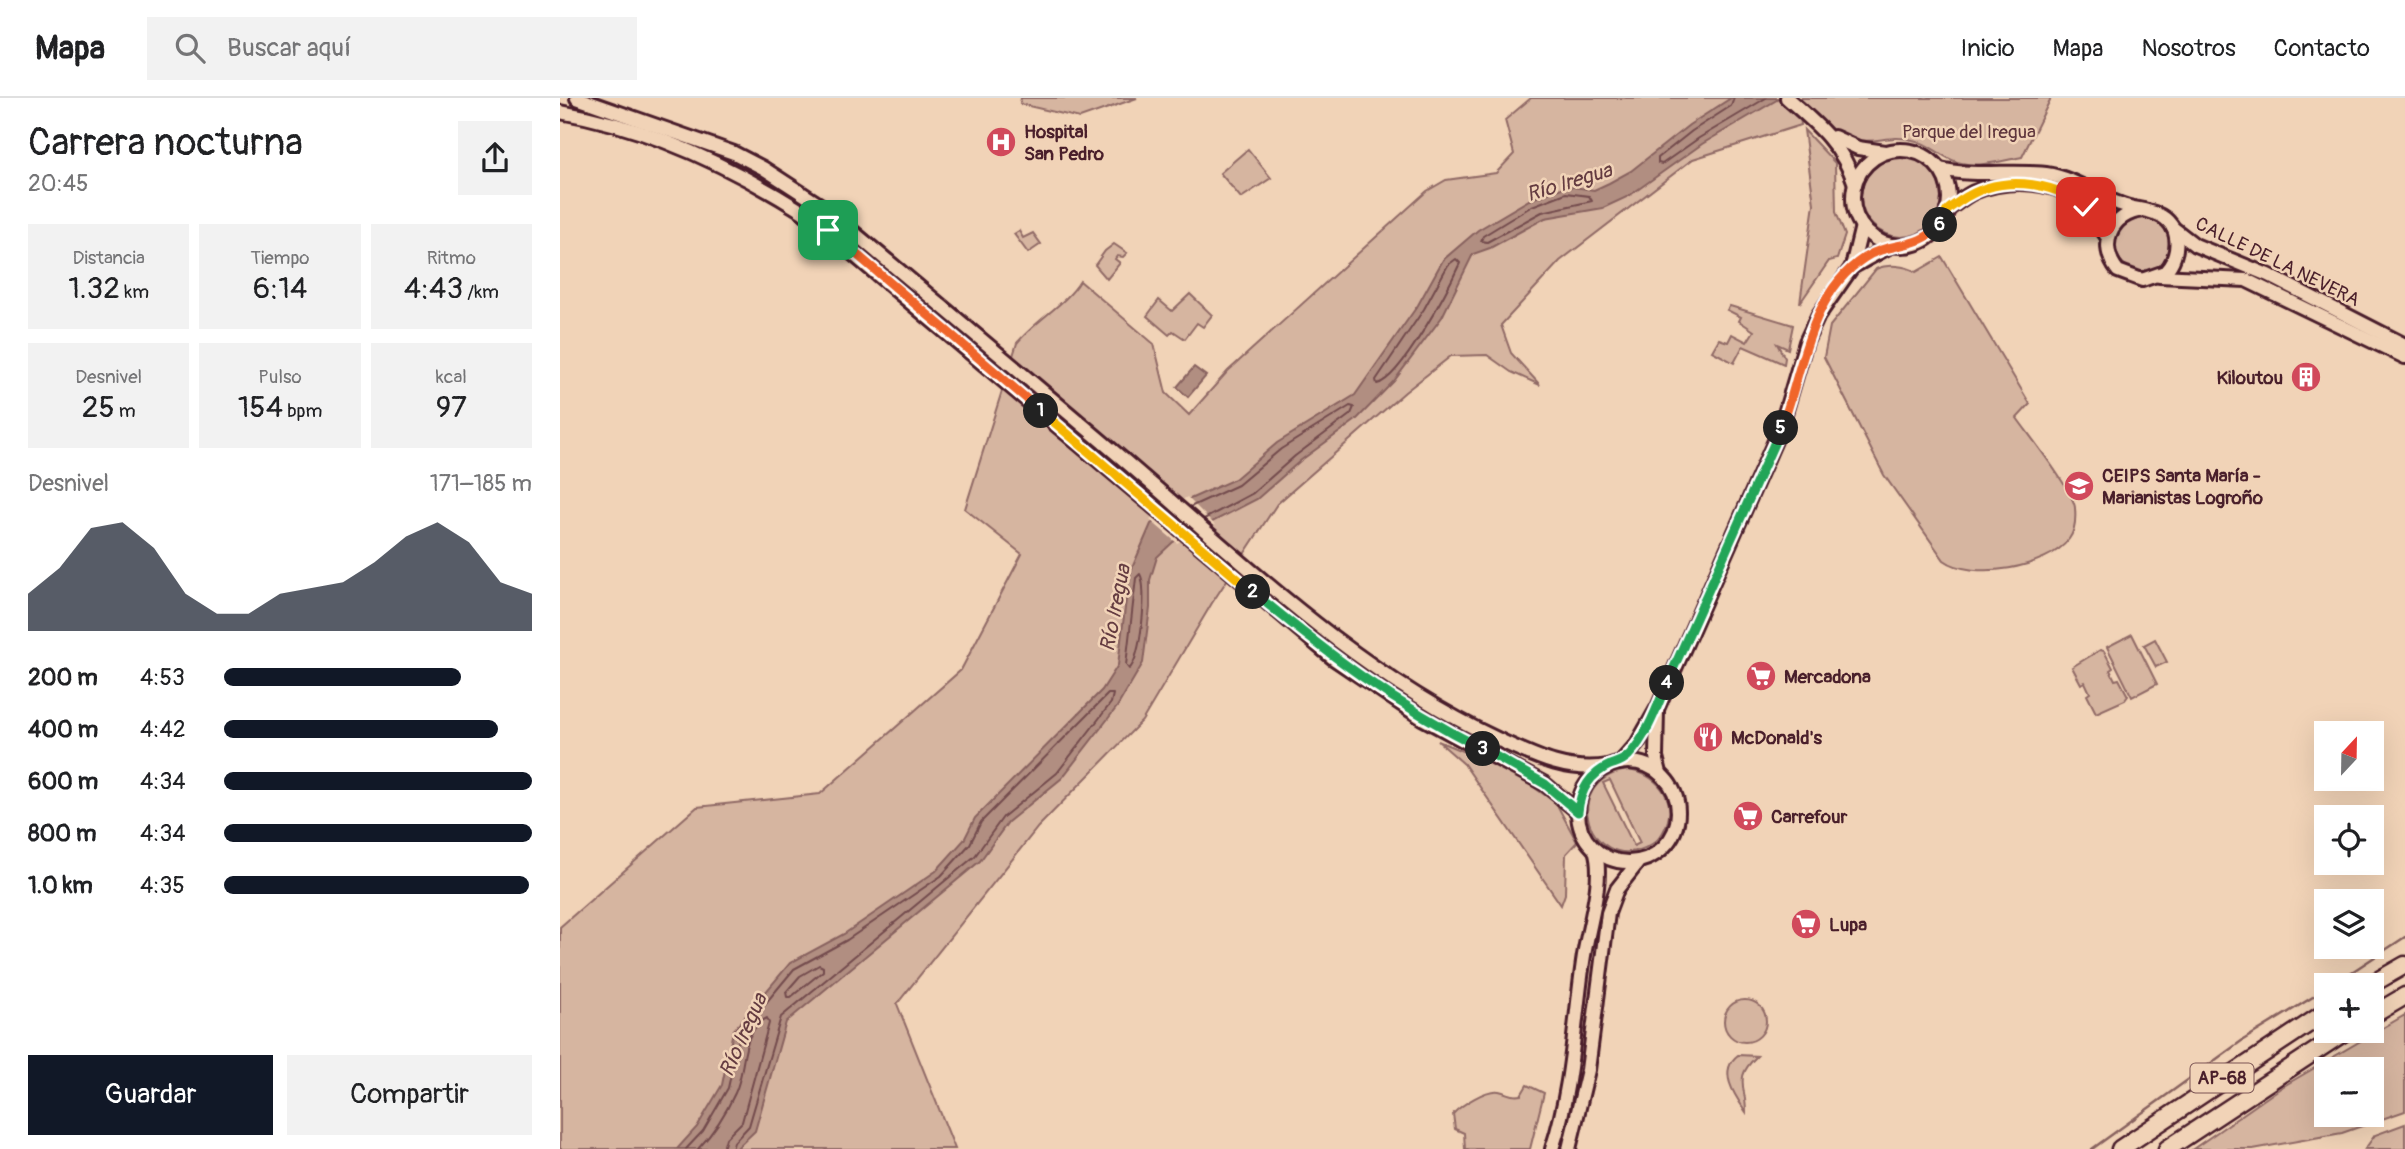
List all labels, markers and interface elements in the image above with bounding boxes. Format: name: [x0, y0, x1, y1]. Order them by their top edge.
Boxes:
search box: [147, 17, 637, 80]
text: Mapa: [35, 28, 105, 69]
icon: search: [171, 29, 209, 67]
text: Buscar aquí: [227, 32, 351, 64]
text: Inicio: [1961, 34, 2015, 63]
text: Mapa: [2053, 34, 2104, 63]
text: Nosotros: [2142, 34, 2236, 63]
text: Contacto: [2274, 34, 2370, 63]
text: Carrera nocturna: [28, 119, 303, 167]
place label: Hospital San Pedro: [1024, 120, 1105, 166]
park label: Parque del Iregua: [1902, 120, 2036, 144]
button: share: [458, 121, 532, 195]
hospital icon: Hospital San Pedro: [984, 125, 1018, 159]
water label: Río Iregua: [1523, 156, 1616, 208]
text: 20:45: [28, 169, 89, 198]
pin: [2056, 177, 2116, 237]
icon: check: [2067, 188, 2105, 226]
pin: [798, 200, 858, 260]
pin: 6: [1922, 208, 1958, 242]
icon: arrive: [809, 211, 847, 249]
text: 6: [1934, 212, 1945, 236]
street label: CALLE DE LA NEVERA: [2191, 212, 2364, 312]
text: Distancia: [72, 246, 145, 270]
text: Tiempo: [250, 246, 310, 270]
text: Ritmo: [427, 246, 476, 270]
text: 1.32: [68, 270, 120, 307]
text: 6:14: [253, 270, 307, 307]
text: 4:43: [404, 270, 463, 307]
text: km: [120, 280, 149, 304]
text: /km: [463, 280, 499, 304]
building icon: Kiloutou: [2289, 360, 2323, 394]
text: Desnivel: [75, 365, 142, 389]
text: Pulso: [258, 365, 302, 389]
text: kcal: [436, 365, 467, 389]
place label: Kiloutou: [2216, 366, 2283, 390]
text: 25: [82, 389, 115, 426]
text: 154: [238, 389, 283, 426]
text: 97: [436, 389, 467, 426]
pin: 1: [1023, 394, 1058, 428]
text: 1: [1037, 398, 1044, 422]
text: m: [115, 399, 136, 423]
text: bpm: [283, 399, 322, 423]
pin: 5: [1764, 410, 1798, 446]
text: 5: [1775, 415, 1786, 439]
place label: CEIPS Santa María - Marianistas Logroño: [2102, 464, 2264, 510]
text: Desnivel: [28, 469, 109, 498]
text: 171–185 m: [430, 469, 532, 498]
school or university icon: CEIPS Santa María - Marianistas Logroño: [2062, 469, 2096, 503]
water label: Río Iregua: [1094, 561, 1137, 654]
pin: 2: [1236, 574, 1270, 610]
text: 2: [1247, 579, 1258, 603]
supermarket icon: Mercadona: [1744, 659, 1778, 693]
text: 200 m: [28, 663, 98, 692]
text: 4:53: [140, 663, 185, 692]
place label: Mercadona: [1784, 665, 1871, 689]
pin: 4: [1650, 666, 1684, 700]
text: 4: [1661, 670, 1672, 694]
text: 400 m: [28, 715, 98, 744]
text: 4:42: [140, 715, 186, 744]
restaurant icon: McDonald's: [1691, 720, 1725, 754]
north arrow: [2314, 721, 2384, 791]
map controls: [2314, 721, 2384, 1127]
place label: McDonald's: [1731, 726, 1822, 750]
pin: 3: [1466, 732, 1500, 766]
text: 3: [1477, 736, 1488, 760]
text: 600 m: [28, 767, 98, 796]
text: 4:34: [140, 767, 186, 796]
supermarket icon: Carrefour: [1731, 799, 1765, 833]
place label: Carrefour: [1771, 805, 1847, 829]
button: locate: [2314, 805, 2384, 875]
text: 800 m: [28, 819, 96, 848]
text: 4:34: [140, 819, 186, 848]
text: 1.0 km: [28, 871, 93, 900]
text: 4:35: [140, 871, 185, 900]
button: layers: [2314, 889, 2384, 959]
supermarket icon: Lupa: [1789, 907, 1823, 941]
place label: Lupa: [1829, 913, 1867, 937]
button: +: [2314, 973, 2384, 1043]
water label: Río Iregua: [713, 988, 774, 1081]
button: Guardar: [28, 1055, 273, 1135]
button: Compartir: [287, 1055, 532, 1135]
button: −: [2314, 1057, 2384, 1127]
road number: AP-68: [2190, 1063, 2254, 1093]

